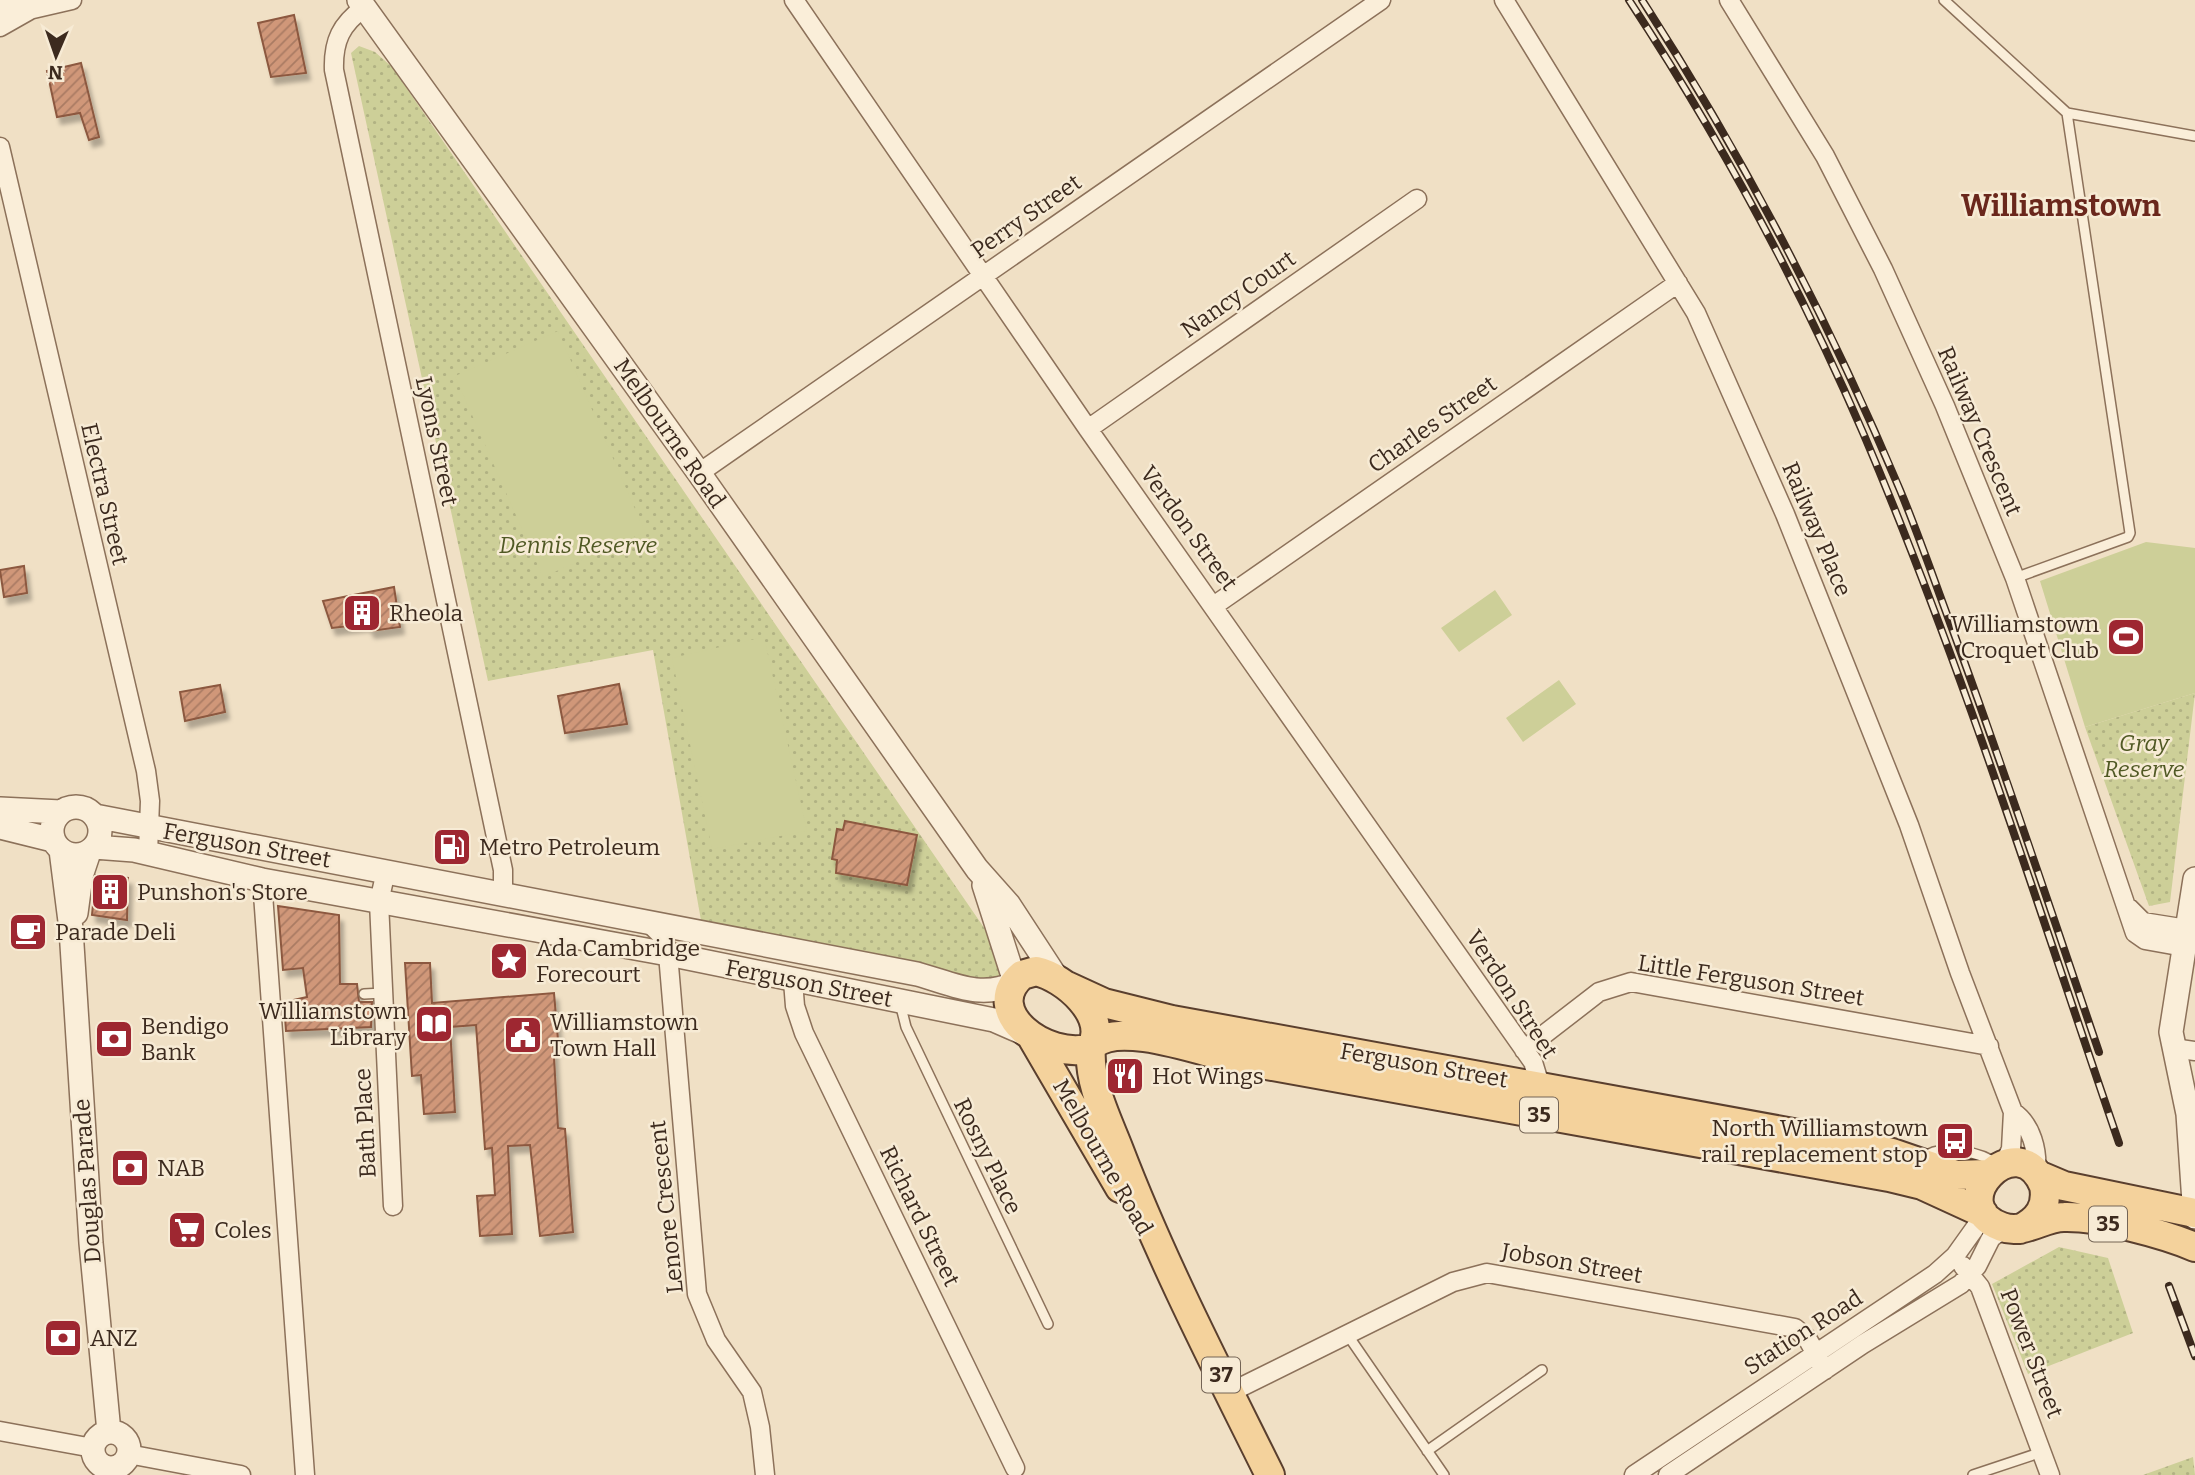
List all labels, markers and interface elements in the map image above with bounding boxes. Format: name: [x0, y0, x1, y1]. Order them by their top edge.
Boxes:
north arrow: [21, 21, 91, 91]
text: N: [47, 61, 63, 84]
street label: Perry Street: [966, 168, 1086, 264]
district label: Williamstown: [1961, 188, 2162, 224]
street label: Nancy Court: [1175, 244, 1301, 344]
street label: Railway Crescent: [1932, 342, 2028, 520]
street label: Melbourne Road: [608, 353, 732, 513]
street label: Charles Street: [1362, 369, 1502, 479]
street label: Lyons Street: [410, 374, 464, 508]
street label: Electra Street: [75, 420, 135, 568]
street label: Railway Place: [1776, 458, 1858, 600]
street label: Verdon Street: [1134, 460, 1244, 596]
park label: Dennis Reserve: [499, 531, 658, 559]
building icon: Rheola: [341, 592, 383, 634]
place label: Rheola: [389, 599, 464, 627]
place label: Williamstown Croquet Club: [1951, 610, 2099, 664]
sports icon: Williamstown Croquet Club: [2105, 616, 2147, 658]
park label: Gray Reserve: [2104, 729, 2185, 783]
street label: Ferguson Street: [161, 816, 333, 874]
fuel station icon: Metro Petroleum: [431, 826, 473, 868]
place label: Metro Petroleum: [479, 833, 660, 861]
building icon: Punshon's Store: [89, 871, 131, 913]
place label: Punshon's Store: [137, 878, 308, 906]
cafe icon: Parade Deli: [7, 911, 49, 953]
place label: Parade Deli: [55, 918, 176, 946]
street label: Verdon Street: [1460, 925, 1564, 1063]
place label: Ada Cambridge Forecourt: [536, 934, 700, 988]
place icon: Ada Cambridge Forecourt: [488, 940, 530, 982]
street label: Little Ferguson Street: [1636, 948, 1866, 1012]
street label: Ferguson Street: [723, 953, 895, 1013]
place label: Williamstown Library: [259, 997, 408, 1051]
library icon: Williamstown Library: [413, 1003, 455, 1045]
place label: Williamstown Town Hall: [550, 1008, 699, 1062]
place label: Bendigo Bank: [141, 1012, 229, 1066]
public building icon: Williamstown Town Hall: [502, 1014, 544, 1056]
bank icon: Bendigo Bank: [93, 1018, 135, 1060]
street label: Ferguson Street: [1338, 1036, 1510, 1094]
restaurant icon: Hot Wings: [1104, 1055, 1146, 1097]
place label: Hot Wings: [1152, 1062, 1264, 1090]
street label: Bath Place: [348, 1067, 382, 1179]
street label: Melbourne Road: [1047, 1074, 1159, 1240]
street label: Rosny Place: [948, 1093, 1028, 1219]
street label: Douglas Parade: [67, 1098, 107, 1264]
road number: 35: [1520, 1098, 1558, 1132]
place label: North Williamstown rail replacement stop: [1701, 1114, 1928, 1168]
street label: Lenore Crescent: [643, 1119, 689, 1295]
bus stop icon: North Williamstown rail replacement stop: [1934, 1120, 1976, 1162]
street label: Richard Street: [874, 1141, 966, 1291]
bank icon: NAB: [109, 1147, 151, 1189]
place label: NAB: [157, 1154, 205, 1182]
road number: 35: [2089, 1206, 2127, 1242]
supermarket icon: Coles: [166, 1209, 208, 1251]
place label: Coles: [214, 1216, 272, 1244]
street label: Jobson Street: [1499, 1237, 1644, 1289]
street label: Station Road: [1738, 1283, 1868, 1381]
street label: Power Street: [1994, 1284, 2070, 1422]
bank icon: ANZ: [42, 1317, 84, 1359]
place label: ANZ: [90, 1324, 138, 1352]
road number: 37: [1202, 1358, 1240, 1392]

